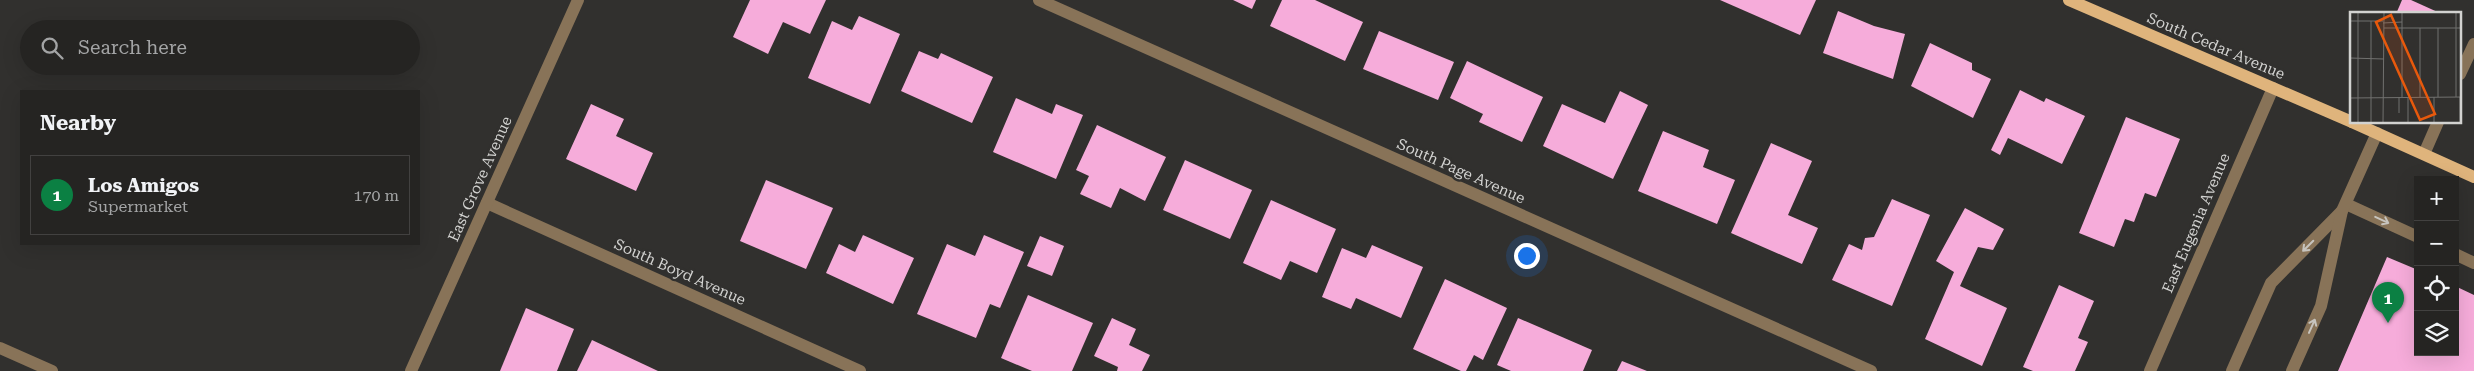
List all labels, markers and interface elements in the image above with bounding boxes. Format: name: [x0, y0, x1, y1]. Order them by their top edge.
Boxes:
street label: South Cedar Avenue: [2144, 9, 2288, 83]
inset map: [2350, 12, 2462, 124]
search box: [20, 20, 420, 75]
icon: search: [38, 34, 66, 62]
text: Search here: [78, 36, 187, 59]
text: Nearby: [40, 111, 116, 135]
street label: East Grove Avenue: [444, 114, 516, 244]
street label: South Page Avenue: [1394, 135, 1528, 207]
street label: East Eugenia Avenue: [2158, 151, 2234, 295]
text: Los Amigos: [88, 174, 199, 197]
map controls: [2414, 176, 2459, 356]
button: +: [2414, 176, 2459, 221]
text: 1: [53, 186, 61, 205]
text: 170 m: [353, 186, 399, 205]
text: Supermarket: [88, 197, 188, 216]
one-way arrow: [2374, 216, 2389, 226]
button: −: [2414, 221, 2459, 266]
street label: South Boyd Avenue: [611, 235, 749, 309]
one-way arrow: [2302, 240, 2314, 252]
your location: [1514, 243, 1540, 269]
button: locate: [2414, 266, 2459, 311]
pin: 1: [2372, 282, 2404, 323]
button: layers: [2414, 311, 2459, 356]
one-way arrow: [2307, 319, 2317, 334]

